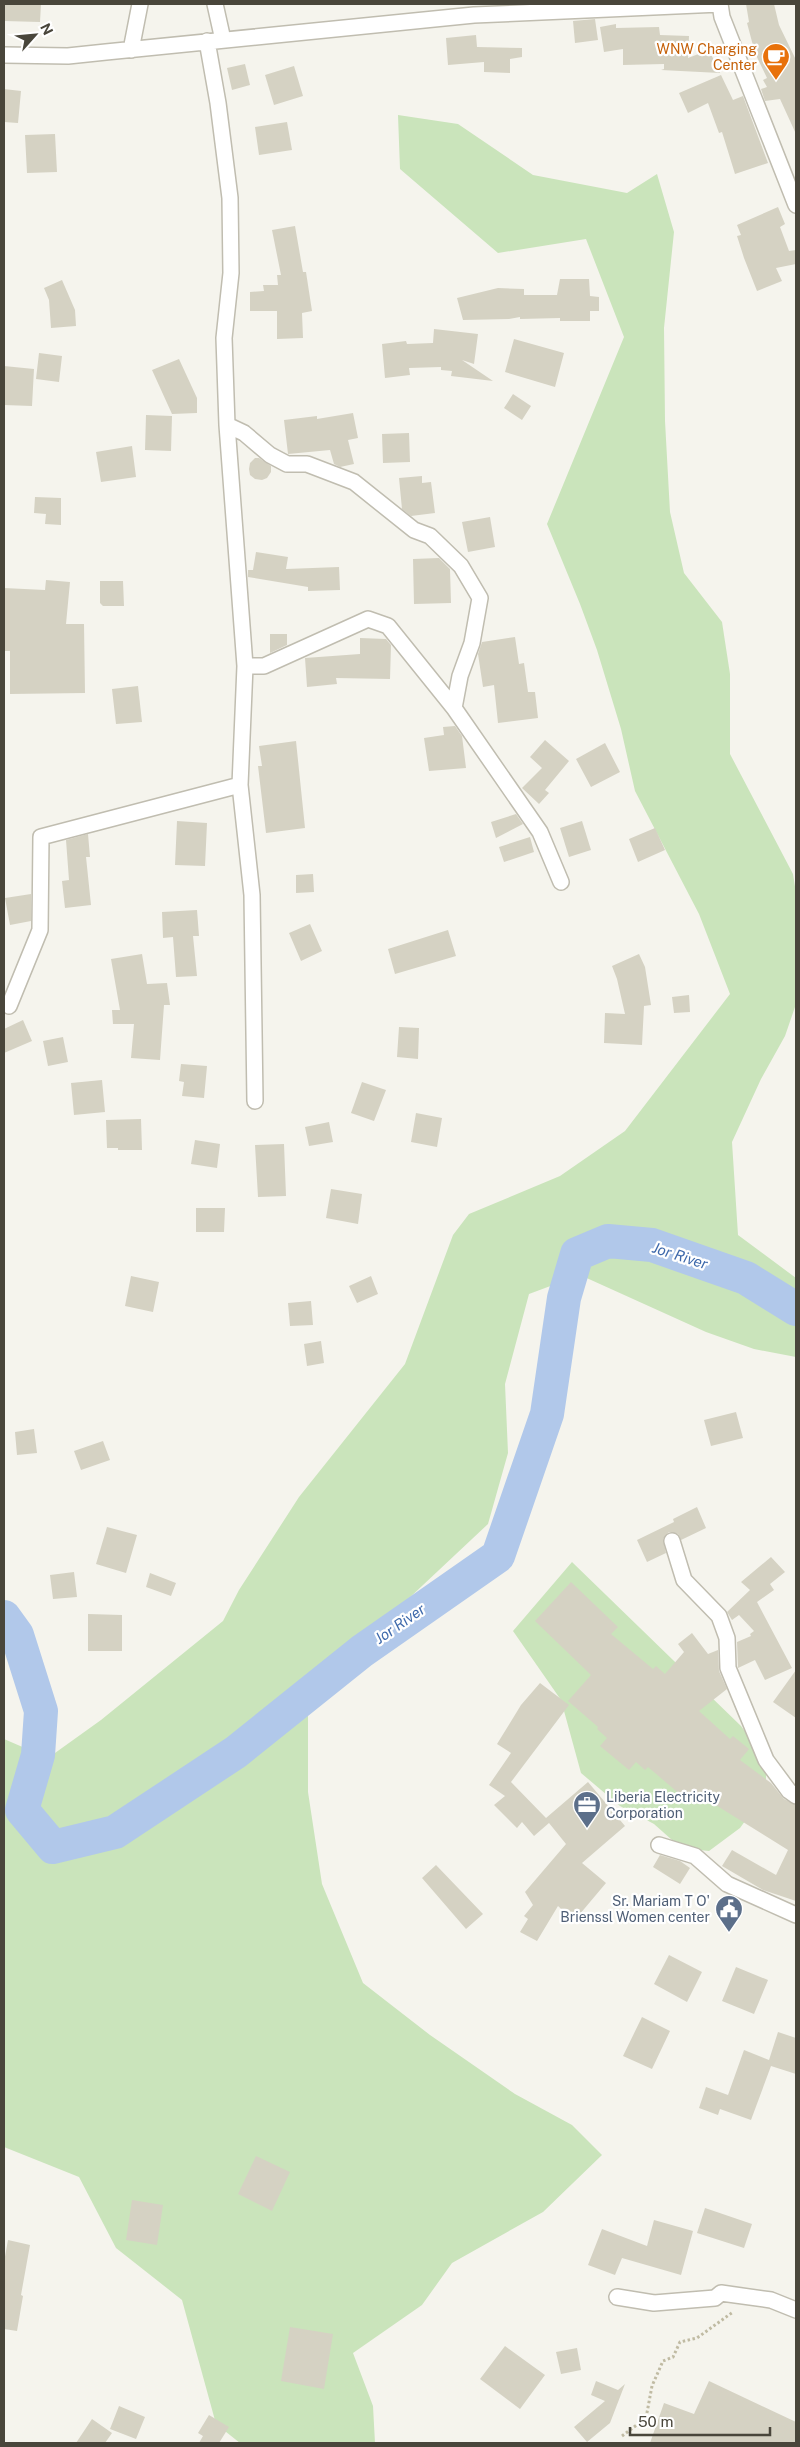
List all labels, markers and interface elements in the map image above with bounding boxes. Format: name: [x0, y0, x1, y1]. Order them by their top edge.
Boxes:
north arrow: [10, 10, 60, 60]
text: N: [37, 21, 56, 38]
place label: WNW Charging Center: [657, 41, 757, 73]
cafe icon: WNW Charging Center: [761, 42, 791, 81]
water label: Jor River: [650, 1239, 710, 1273]
water label: Jor River: [371, 1600, 428, 1647]
place label: Liberia Electricity Corporation: [606, 1789, 720, 1821]
office icon: Liberia Electricity Corporation: [572, 1790, 602, 1829]
place label: Sr. Mariam T O' Brienssl Women center: [560, 1893, 710, 1925]
public building icon: Sr. Mariam T O' Brienssl Women center: [714, 1894, 744, 1933]
scale bar: [630, 2404, 770, 2436]
text: 50 m: [638, 2413, 673, 2430]

